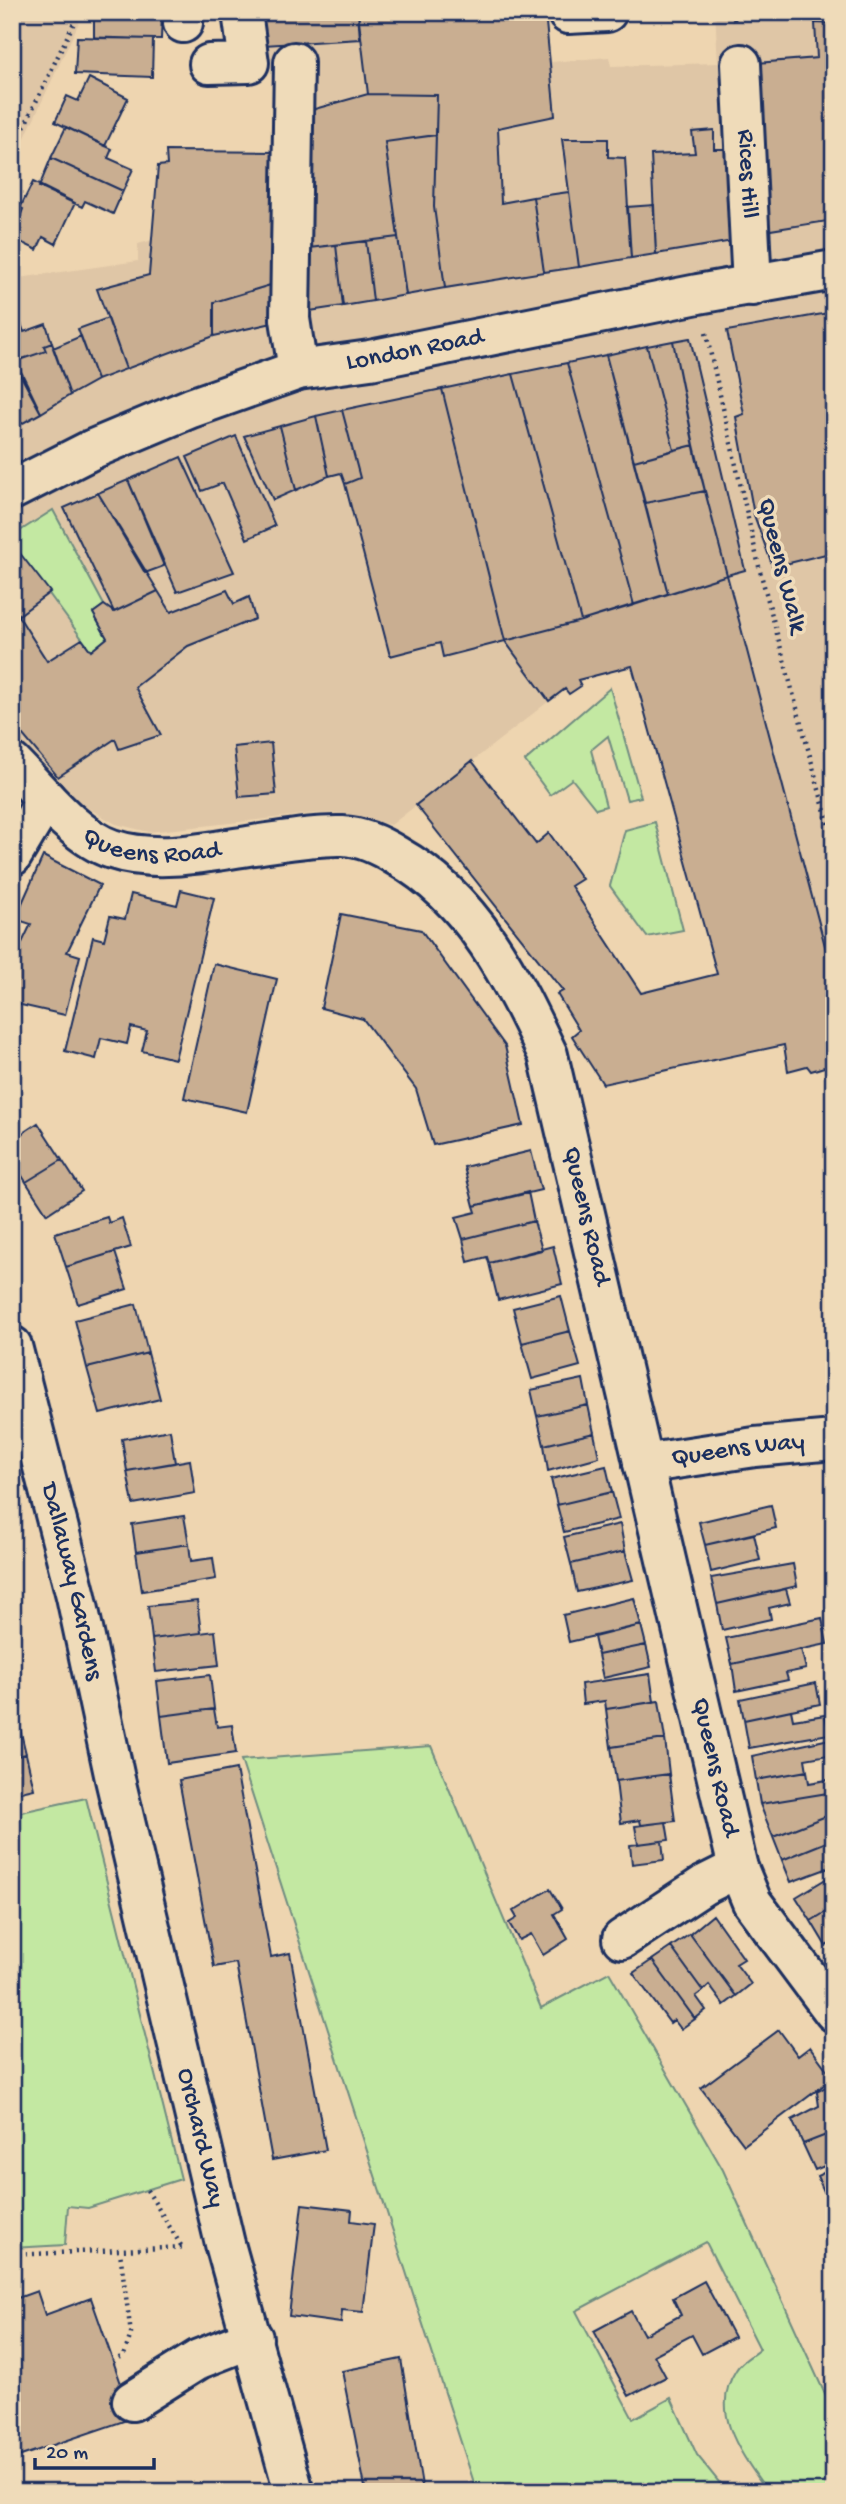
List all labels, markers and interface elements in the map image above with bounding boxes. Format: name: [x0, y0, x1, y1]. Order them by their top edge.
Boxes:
street label: Rices Hill: [729, 129, 764, 219]
street label: London Road: [344, 322, 488, 379]
street label: Queens Walk: [748, 495, 812, 639]
street label: Queens Road: [76, 821, 225, 872]
street label: Queens Road: [554, 1144, 617, 1290]
street label: Queens Way: [669, 1427, 806, 1475]
street label: Dallaway Gardens: [32, 1478, 109, 1684]
street label: Queens Road: [683, 1695, 746, 1841]
street label: Orchard Way: [168, 2065, 231, 2211]
scale bar: [35, 2427, 154, 2471]
text: 20 m: [46, 2442, 88, 2467]

